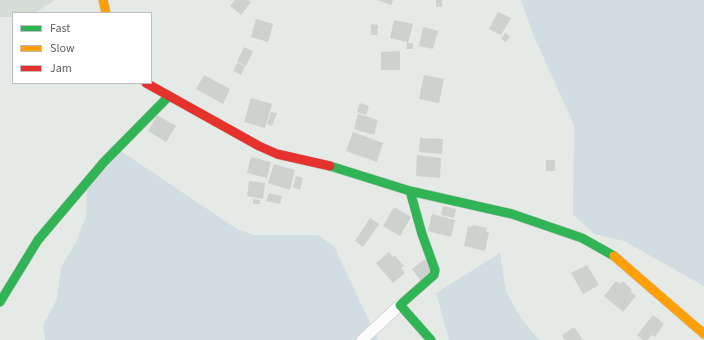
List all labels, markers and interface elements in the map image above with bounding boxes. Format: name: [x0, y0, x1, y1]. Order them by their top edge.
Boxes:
legend: [12, 12, 152, 84]
text: Fast: [50, 20, 70, 37]
text: Slow: [50, 40, 75, 57]
text: Jam: [50, 60, 72, 77]

